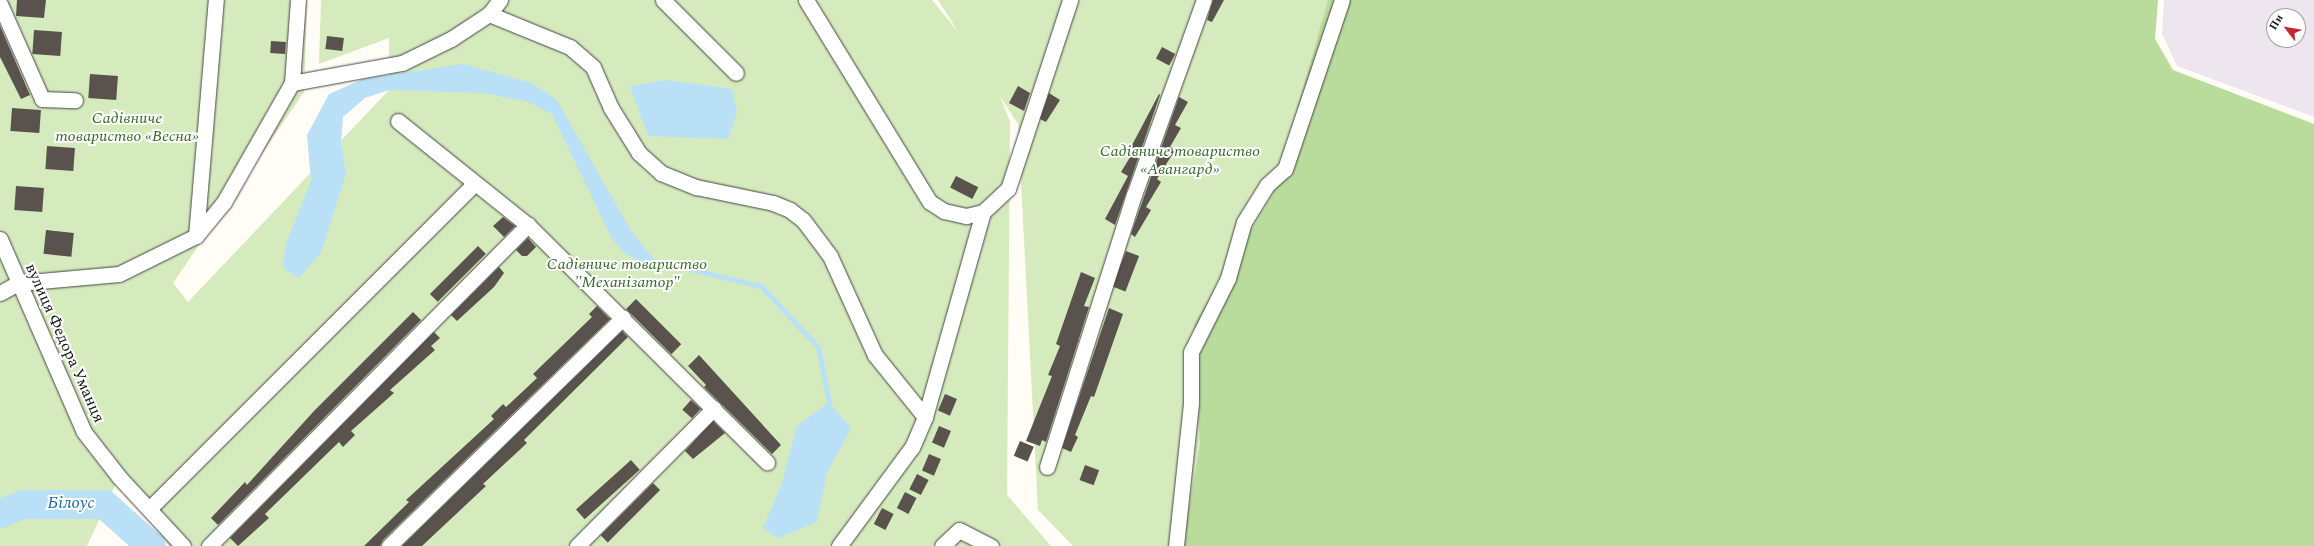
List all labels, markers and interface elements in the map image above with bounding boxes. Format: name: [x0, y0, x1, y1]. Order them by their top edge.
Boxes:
north arrow: [2266, 8, 2306, 48]
text: Пн: [2265, 11, 2288, 33]
park label: Садівниче товариство «Весна»: [55, 108, 199, 146]
park label: Садівниче товариство «Авангард»: [1100, 141, 1260, 179]
park label: Садівниче товариство "Механізатор": [547, 254, 707, 292]
street label: вулиця Федора Уманця: [21, 260, 109, 426]
water label: Білоус: [47, 494, 95, 514]

